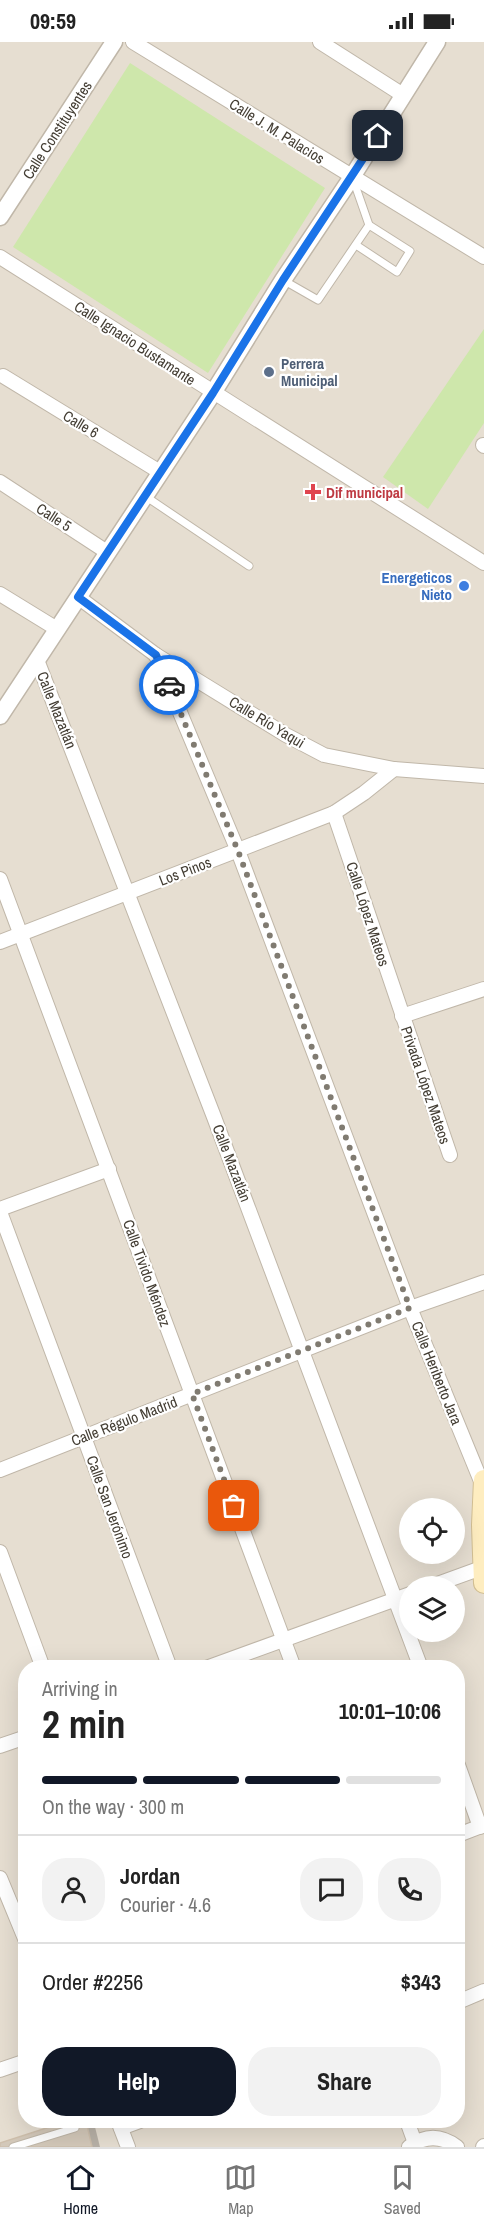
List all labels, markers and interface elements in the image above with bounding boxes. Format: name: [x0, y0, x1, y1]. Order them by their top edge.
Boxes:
text: 09:59: [30, 6, 76, 36]
street label: Calle Constituyentes: [17, 77, 97, 183]
street label: Calle J. M. Palacios: [225, 93, 329, 169]
pin: [352, 110, 403, 161]
icon: home: [361, 119, 394, 152]
street label: Calle Ignacio Bustamante: [70, 296, 200, 390]
place label: Perrera Municipal: [281, 353, 338, 391]
marker: Perrera Municipal: [262, 365, 276, 379]
street label: Calle 6: [59, 405, 103, 443]
place label: Dif municipal: [326, 482, 403, 503]
marker: Dif municipal: [304, 483, 322, 501]
street label: Calle 5: [32, 498, 76, 536]
place label: Energeticos Nieto: [382, 567, 452, 605]
marker: Energeticos Nieto: [457, 579, 471, 593]
courier: [139, 655, 199, 715]
street label: Calle Mazatlán: [32, 668, 82, 752]
icon: car: [153, 669, 186, 702]
street label: Calle Río Yaqui: [225, 691, 309, 753]
street label: Los Pinos: [156, 851, 214, 891]
street label: Calle López Mateos: [341, 859, 395, 969]
street label: Privada López Mateos: [396, 1023, 456, 1147]
street label: Calle Mazatlán: [208, 1121, 256, 1205]
street label: Calle Tivido Méndez: [118, 1217, 176, 1329]
street label: Calle Heriberto Jara: [407, 1318, 467, 1428]
street label: Calle Régulo Madrid: [68, 1391, 180, 1451]
street label: Calle San Jerónimo: [82, 1453, 138, 1561]
pin: [208, 1480, 259, 1531]
icon: bag: [217, 1489, 250, 1522]
map controls: [399, 1498, 465, 1642]
button: locate: [399, 1498, 465, 1564]
button: layers: [399, 1576, 465, 1642]
text: Arriving in: [42, 1675, 118, 1702]
text: 10:01–10:06: [339, 1696, 441, 1726]
text: 2 min: [42, 1698, 126, 1750]
text: On the way · 300 m: [42, 1793, 184, 1820]
button: person: [42, 1858, 105, 1921]
button: chat: [300, 1858, 363, 1921]
button: phone: [378, 1858, 441, 1921]
text: Jordan: [120, 1861, 180, 1891]
text: Courier · 4.6: [120, 1891, 211, 1918]
text: Order #2256: [42, 1967, 143, 1997]
text: $343: [401, 1967, 441, 1997]
button: Help: [42, 2047, 236, 2116]
button: Share: [248, 2047, 441, 2116]
tab: Home: [63, 2161, 98, 2219]
tab: Map: [224, 2161, 257, 2219]
tab: Saved: [384, 2161, 421, 2219]

